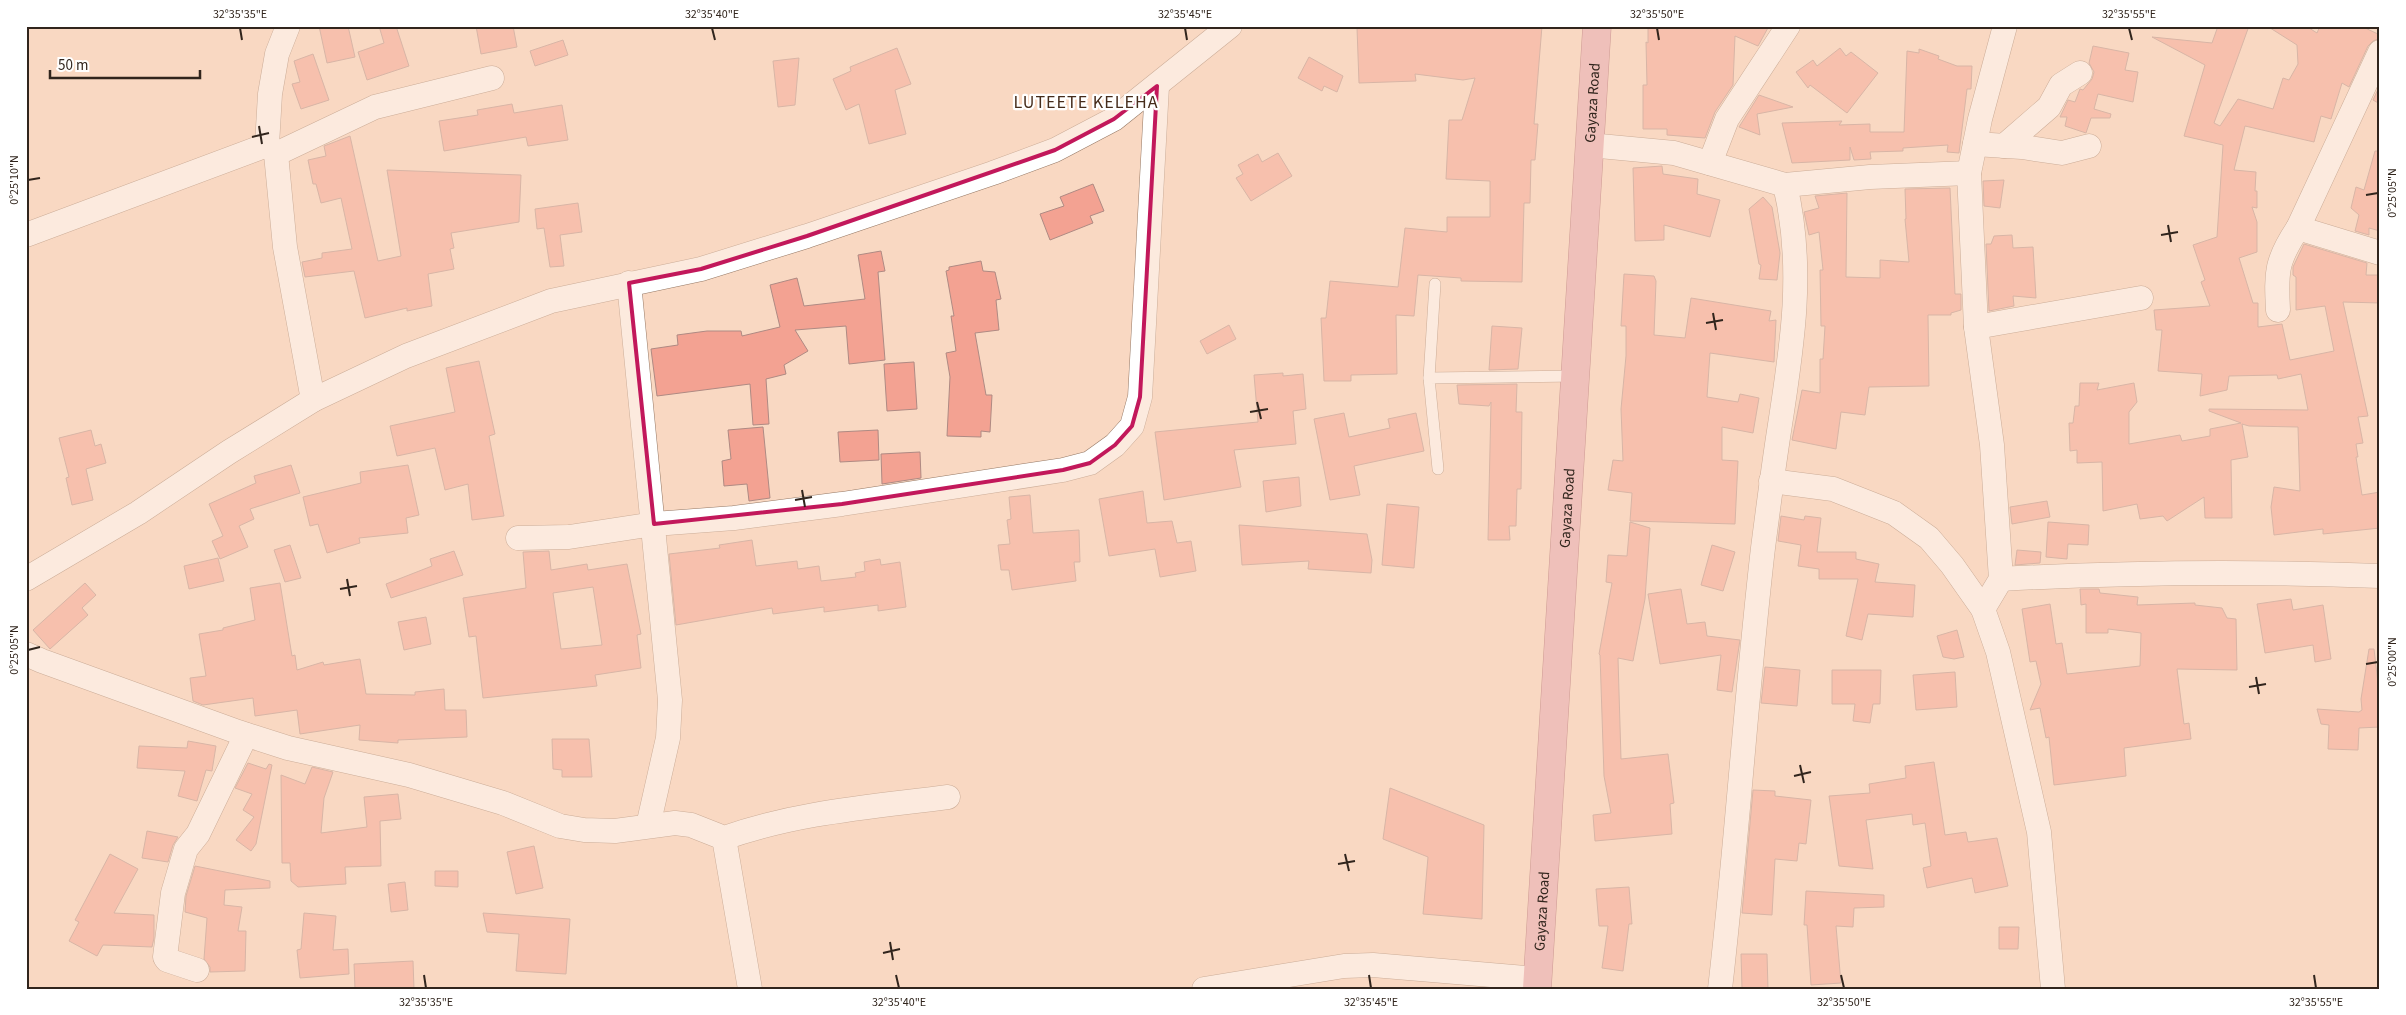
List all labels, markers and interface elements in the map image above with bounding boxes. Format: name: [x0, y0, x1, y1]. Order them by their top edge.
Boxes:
text: 32°35'35"E: [213, 6, 267, 23]
text: 32°35'40"E: [685, 6, 739, 23]
text: 32°35'45"E: [1158, 6, 1212, 23]
text: 32°35'50"E: [1630, 6, 1684, 23]
text: 32°35'55"E: [2102, 6, 2156, 23]
scale bar: [50, 48, 200, 80]
text: 50 m: [58, 55, 88, 76]
street label: Gayaza Road: [1580, 62, 1606, 143]
district label: LUTEETE KELEHA: [1014, 90, 1158, 115]
text: 0°25'10"N: [6, 155, 23, 205]
text: 0°25'05"N: [2384, 168, 2401, 218]
street label: Gayaza Road: [1555, 467, 1580, 549]
text: 0°25'05"N: [6, 625, 23, 675]
text: 0°25'00"N: [2384, 637, 2401, 687]
street label: Gayaza Road: [1529, 871, 1555, 952]
text: 32°35'35"E: [399, 994, 453, 1011]
text: 32°35'40"E: [872, 994, 926, 1011]
text: 32°35'45"E: [1344, 994, 1398, 1011]
text: 32°35'50"E: [1817, 994, 1871, 1011]
text: 32°35'55"E: [2289, 994, 2343, 1011]

